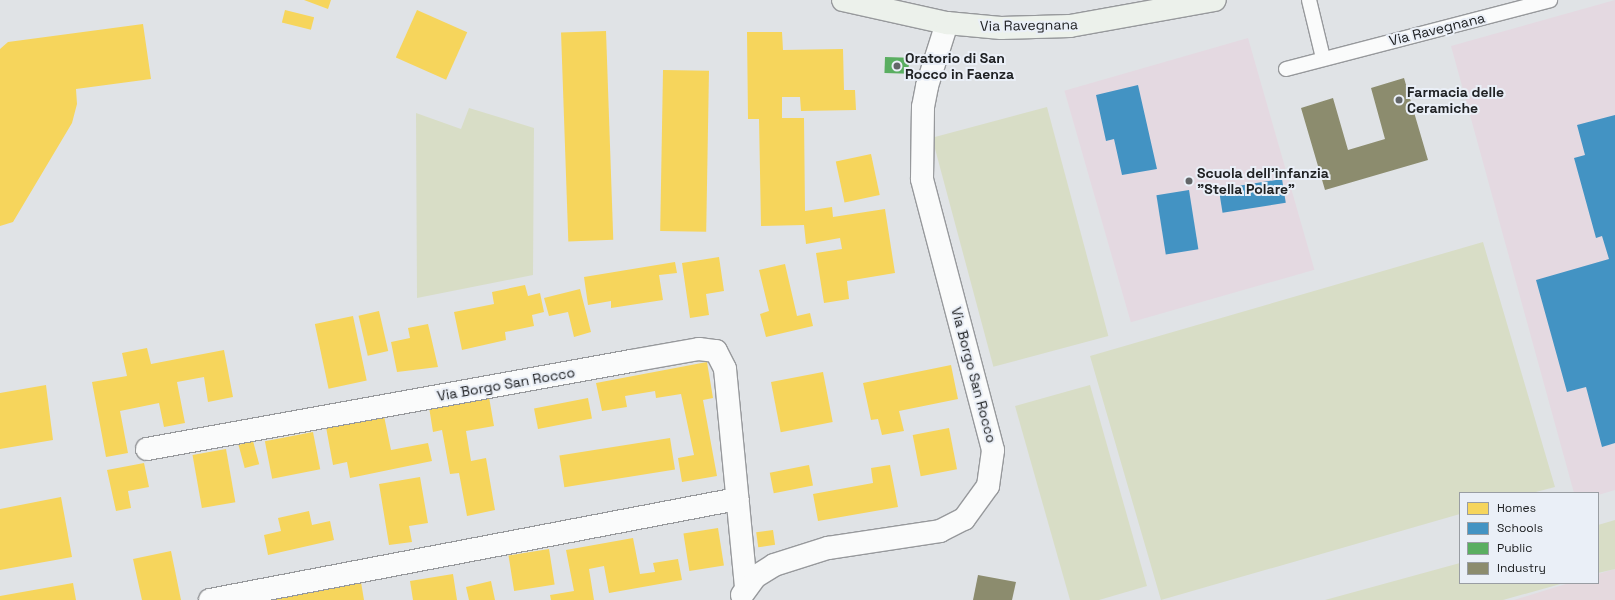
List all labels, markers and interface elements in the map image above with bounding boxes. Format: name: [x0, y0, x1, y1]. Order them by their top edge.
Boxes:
street label: Via Ravegnana: [1387, 9, 1487, 49]
street label: Via Ravegnana: [980, 16, 1078, 34]
place label: Oratorio di San Rocco in Faenza: [905, 50, 1014, 82]
marker: Oratorio di San Rocco in Faenza: [892, 61, 902, 71]
place label: Farmacia delle Ceramiche: [1407, 84, 1504, 116]
marker: Farmacia delle Ceramiche: [1394, 95, 1404, 105]
place label: Scuola dell'infanzia "Stella Polare": [1197, 165, 1329, 198]
marker: Scuola dell'infanzia "Stella Polare": [1184, 176, 1194, 186]
street label: Via Borgo San Rocco: [948, 305, 1000, 445]
street label: Via Borgo San Rocco: [436, 364, 576, 404]
legend: [1459, 492, 1599, 584]
text: Homes: [1497, 500, 1536, 516]
text: Schools: [1497, 520, 1543, 536]
text: Public: [1497, 540, 1532, 556]
text: Industry: [1497, 560, 1546, 576]

